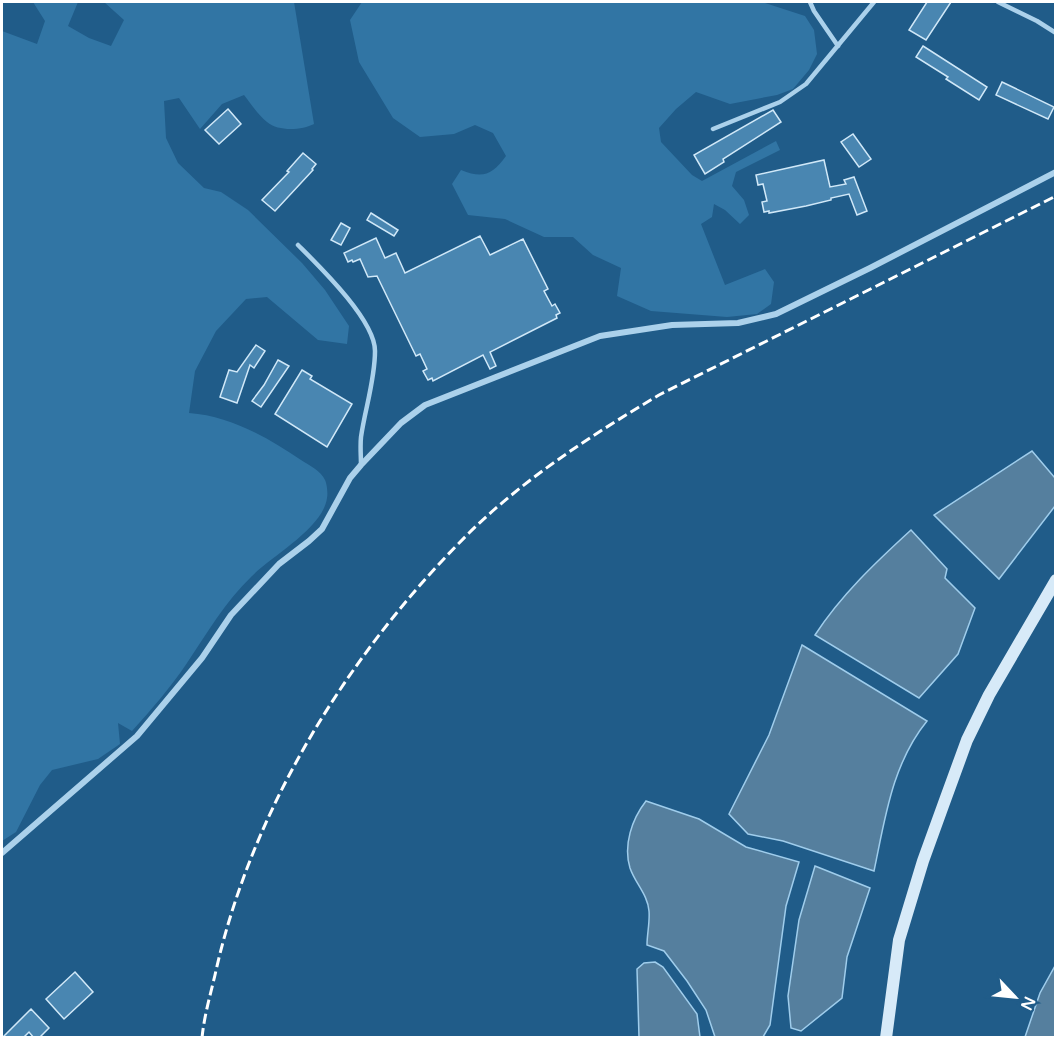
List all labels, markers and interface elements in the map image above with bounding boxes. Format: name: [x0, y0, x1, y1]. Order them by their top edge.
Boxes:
north arrow: [985, 967, 1045, 1027]
text: N: [1016, 993, 1039, 1013]

